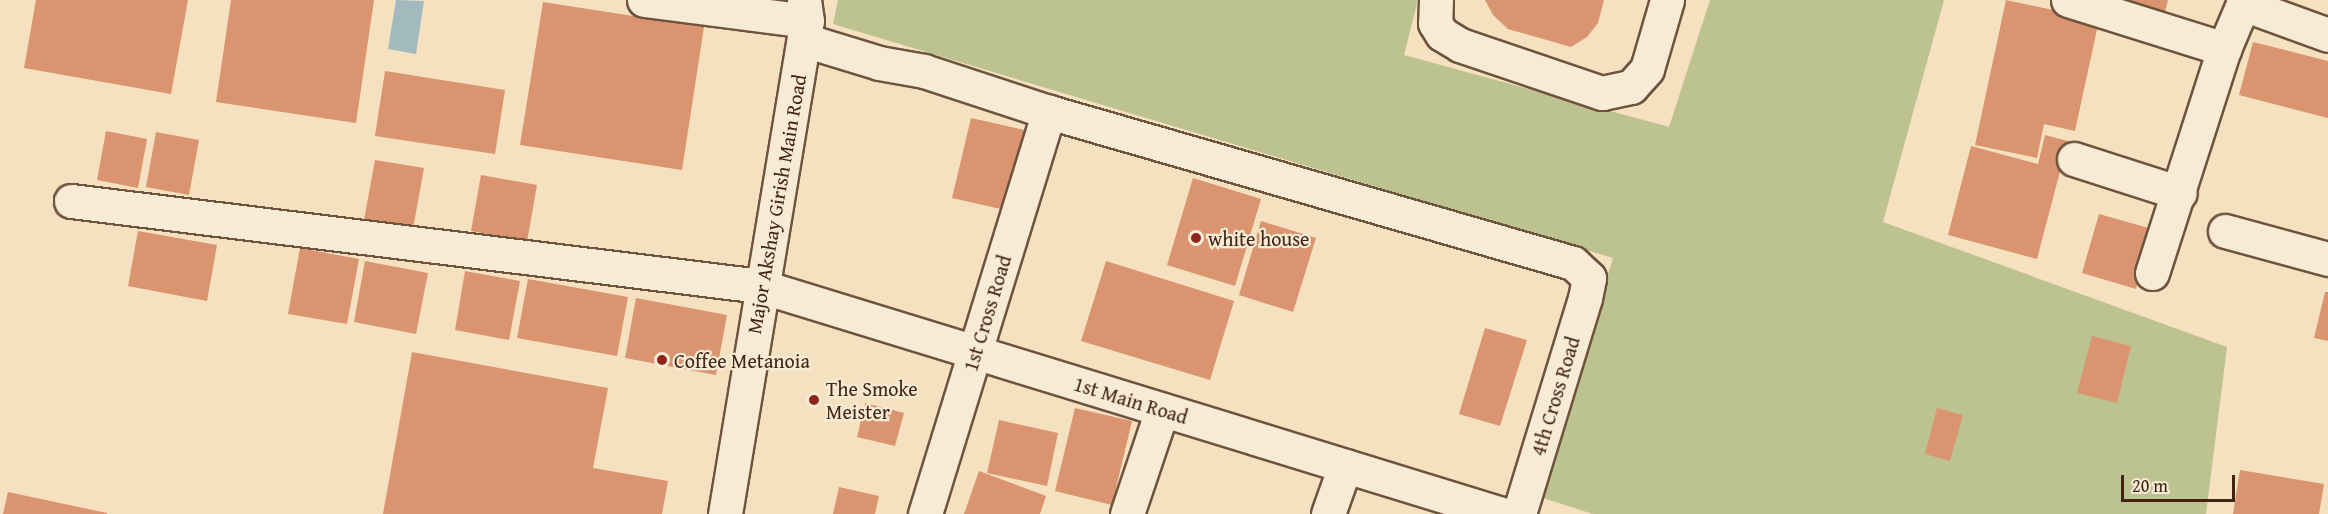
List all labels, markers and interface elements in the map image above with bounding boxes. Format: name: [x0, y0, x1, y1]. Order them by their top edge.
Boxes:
street label: Major Akshay Girish Main Road: [741, 72, 811, 336]
place label: white house: [1208, 226, 1309, 250]
marker: white house: [1189, 231, 1203, 245]
street label: 1st Cross Road: [958, 252, 1016, 374]
street label: 4th Cross Road: [1525, 333, 1585, 459]
place label: Coffee Metanoia: [674, 348, 810, 372]
marker: Coffee Metanoia: [655, 353, 669, 367]
street label: 1st Main Road: [1071, 371, 1191, 429]
place label: The Smoke Meister: [826, 376, 918, 423]
marker: The Smoke Meister: [807, 393, 821, 407]
scale bar: [2124, 463, 2238, 501]
text: 20 m: [2132, 472, 2168, 499]

